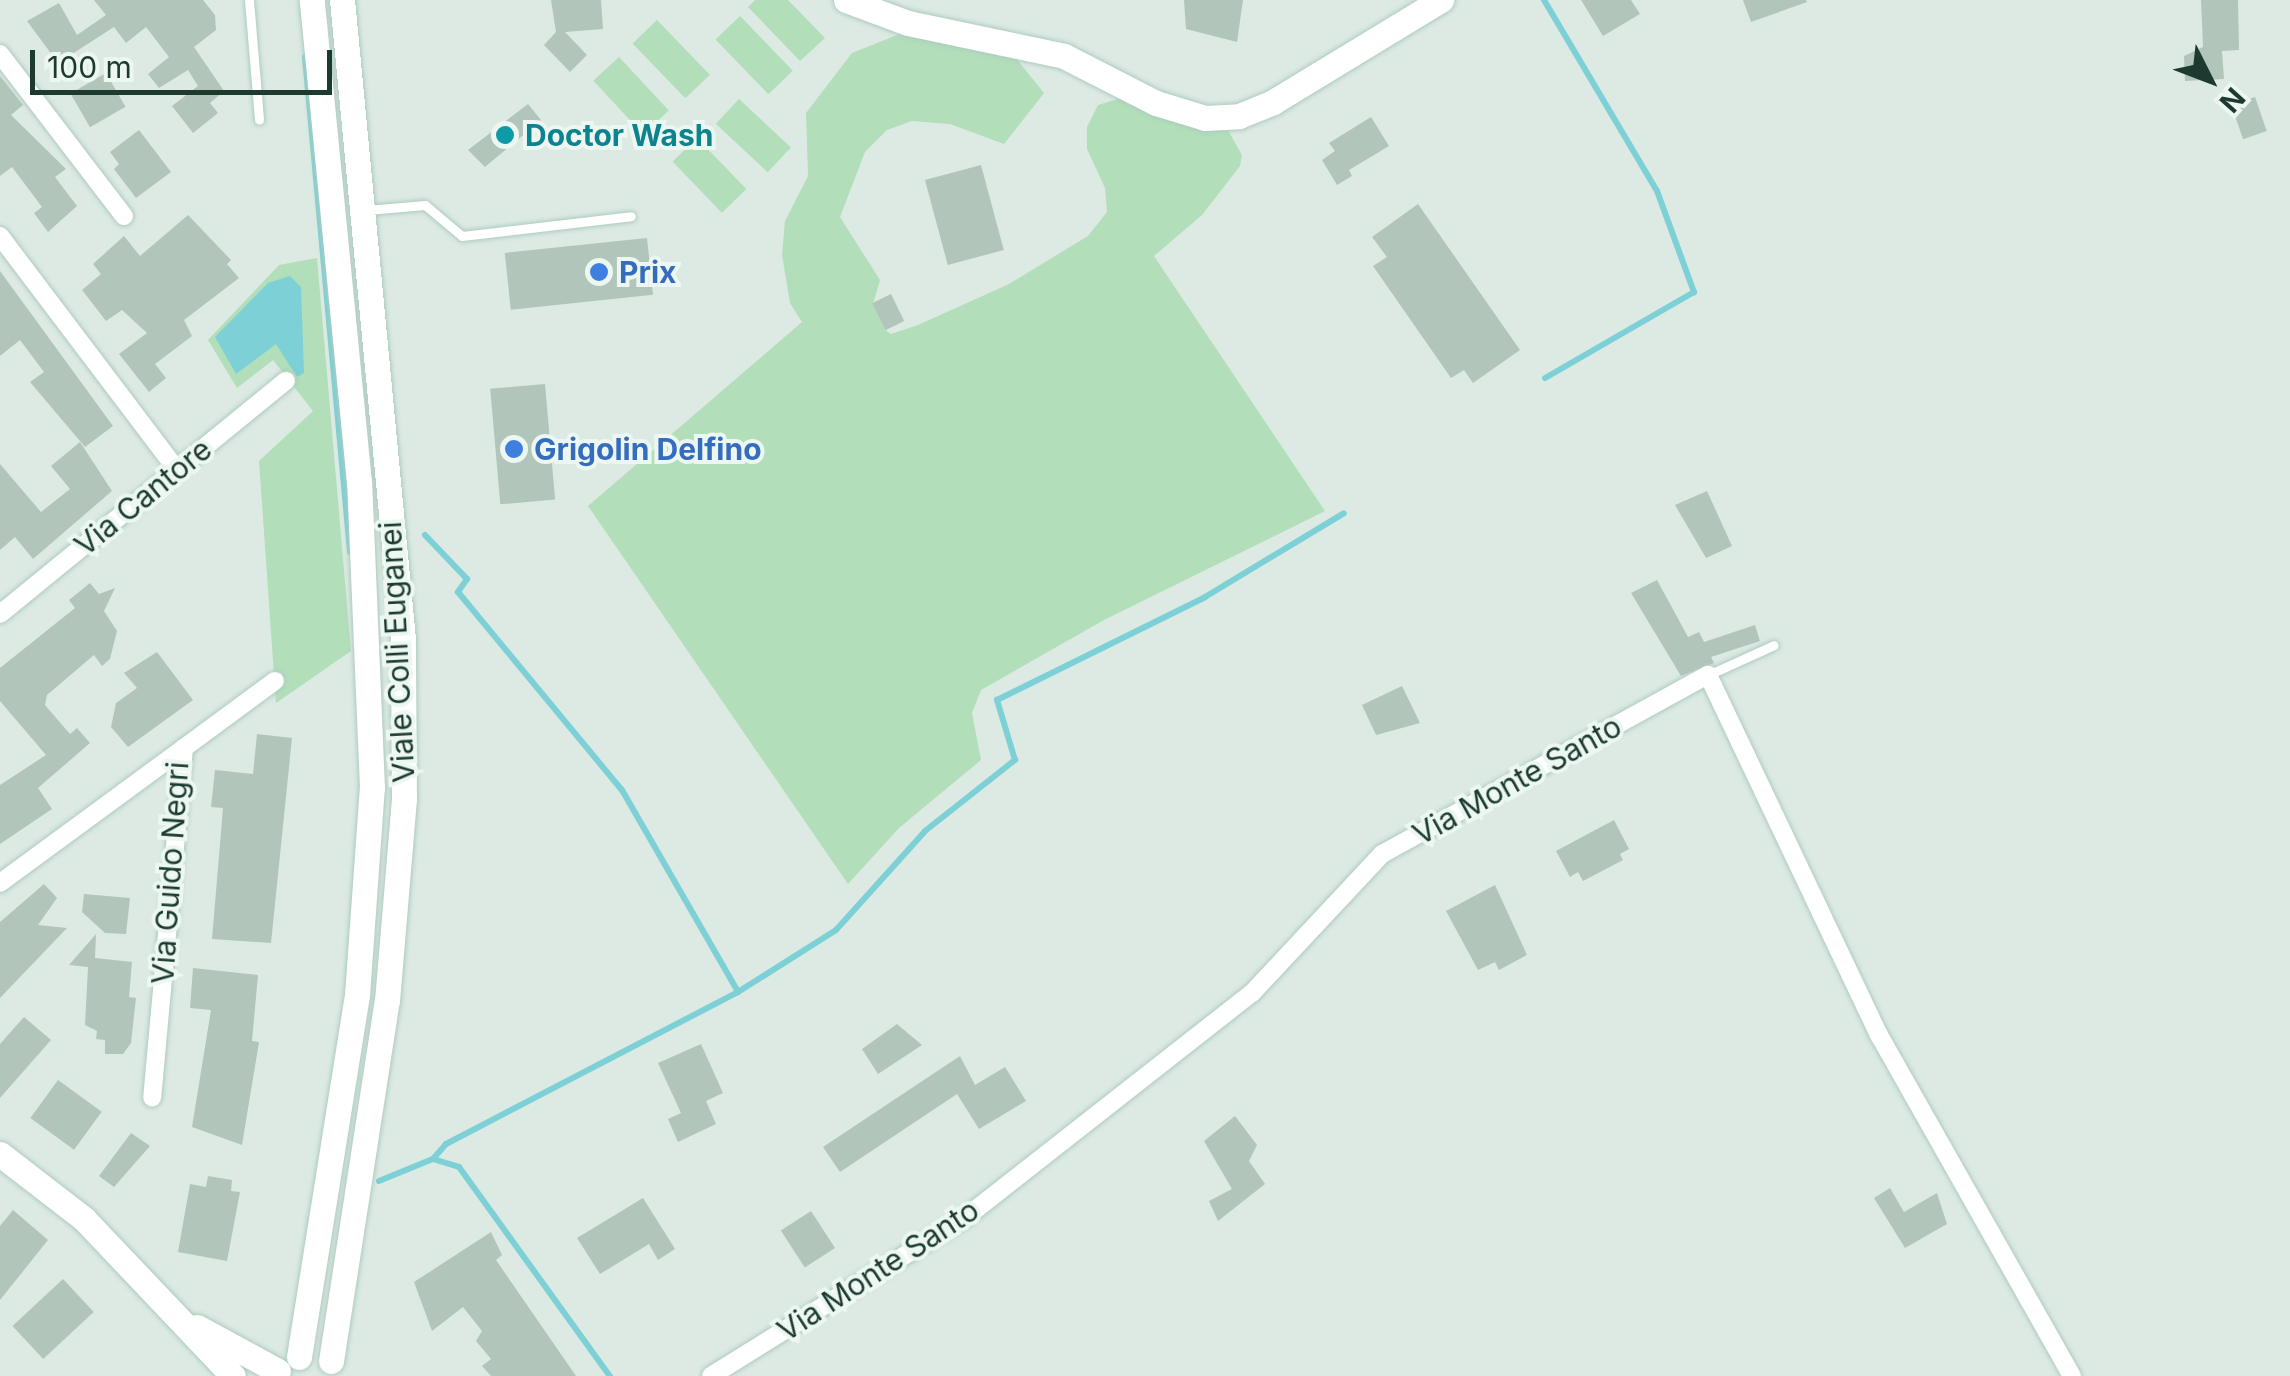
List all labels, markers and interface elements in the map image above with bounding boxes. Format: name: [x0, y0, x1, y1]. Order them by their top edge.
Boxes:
scale bar: [35, 30, 338, 92]
north arrow: [2160, 30, 2260, 130]
text: 100 m: [47, 49, 132, 85]
text: N: [2213, 81, 2252, 119]
place label: Doctor Wash: [525, 117, 713, 153]
marker: Doctor Wash: [494, 124, 516, 146]
place label: Prix: [619, 254, 676, 290]
marker: Prix: [588, 261, 610, 283]
street label: Via Cantore: [67, 431, 219, 563]
place label: Grigolin Delfino: [534, 431, 762, 467]
marker: Grigolin Delfino: [503, 438, 525, 460]
street label: Viale Colli Euganei: [372, 520, 422, 784]
street label: Via Monte Santo: [1406, 708, 1628, 852]
street label: Via Guido Negri: [144, 761, 196, 985]
street label: Via Monte Santo: [771, 1191, 985, 1349]

